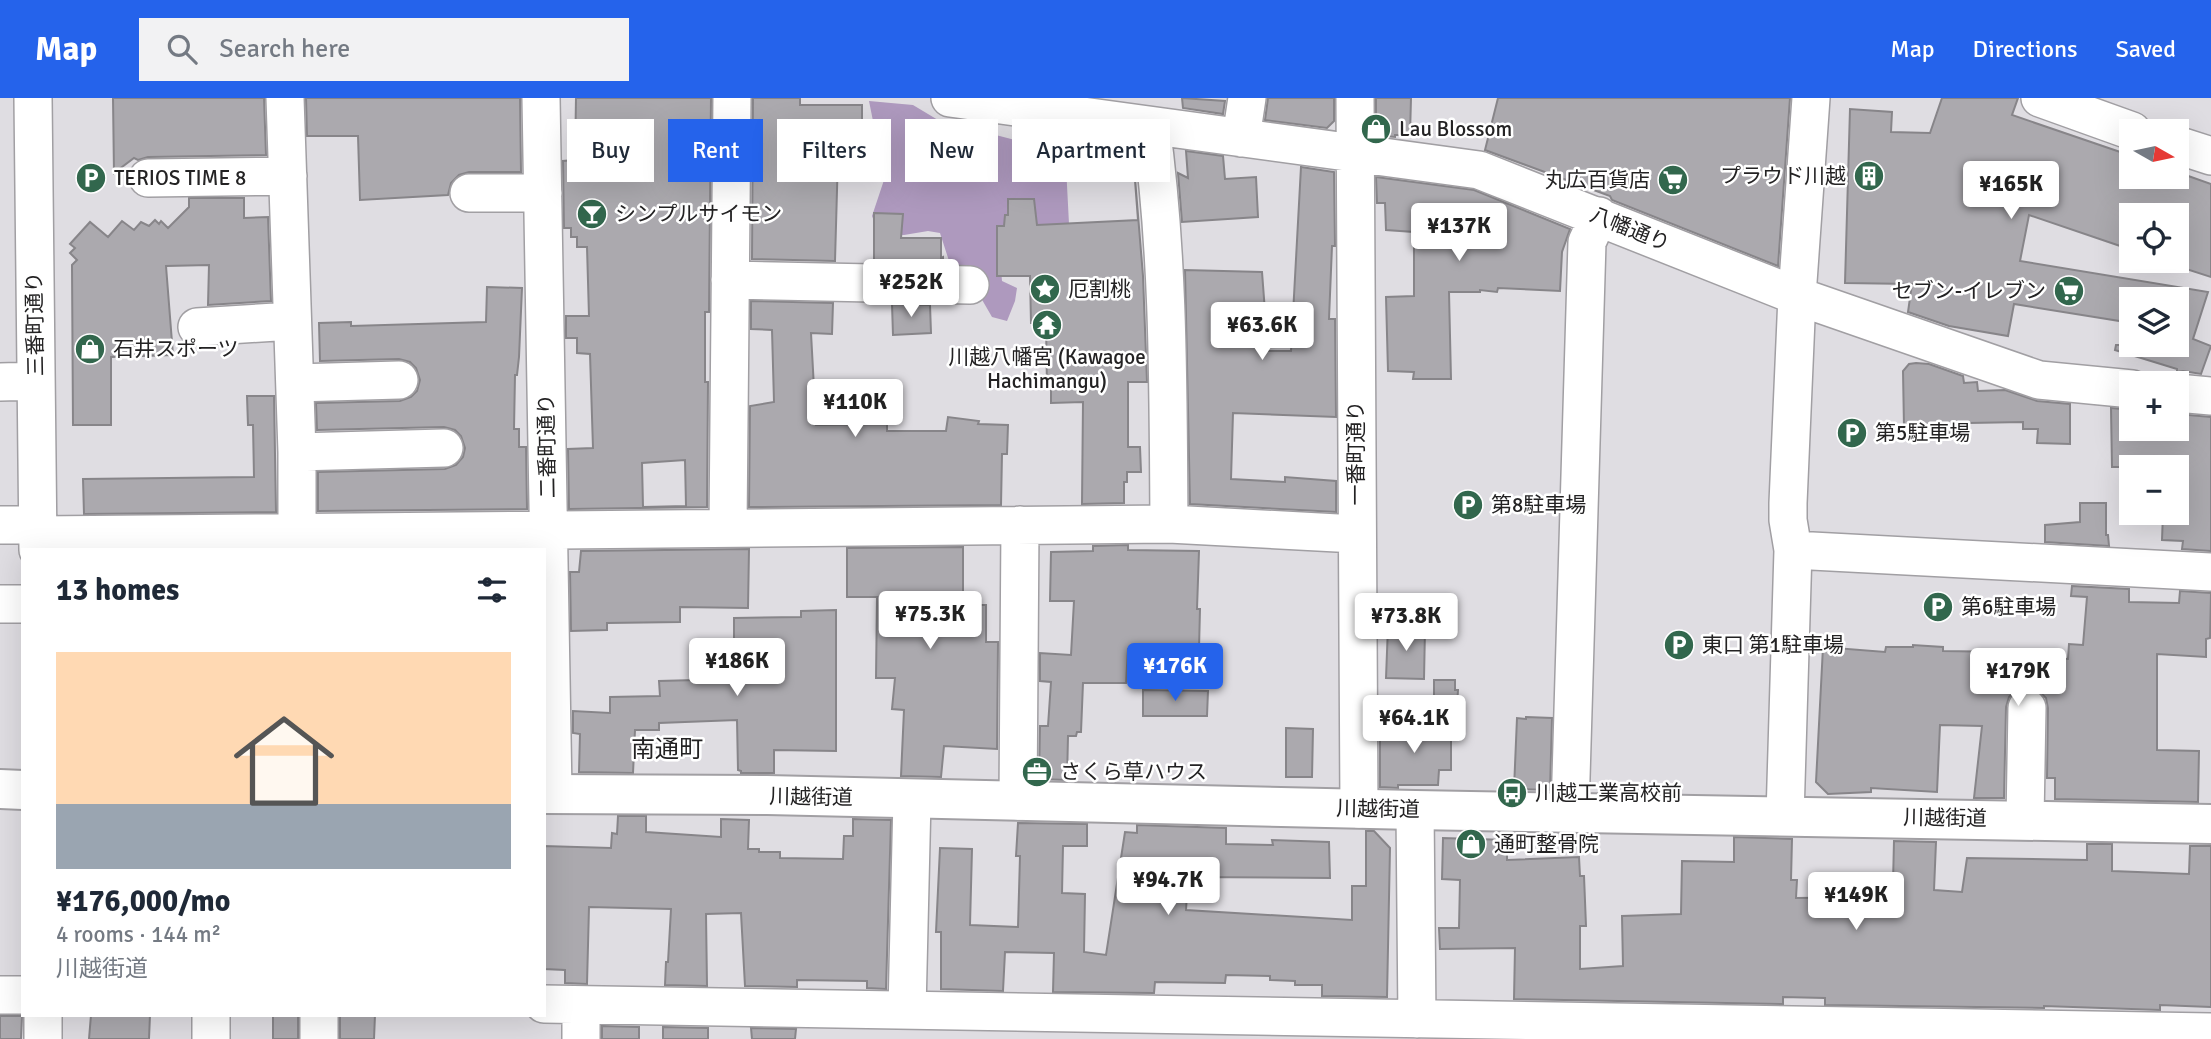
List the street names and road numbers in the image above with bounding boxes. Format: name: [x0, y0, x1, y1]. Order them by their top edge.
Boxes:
street label: 八幡通り: [1586, 201, 1674, 257]
street label: 三番町通り: [21, 271, 49, 377]
street label: 二番町通り: [533, 393, 561, 499]
street label: 一番町通り: [1343, 401, 1369, 506]
street label: 川越街道: [769, 783, 853, 811]
street label: 川越街道: [1336, 795, 1420, 823]
street label: 川越街道: [1903, 804, 1987, 832]

